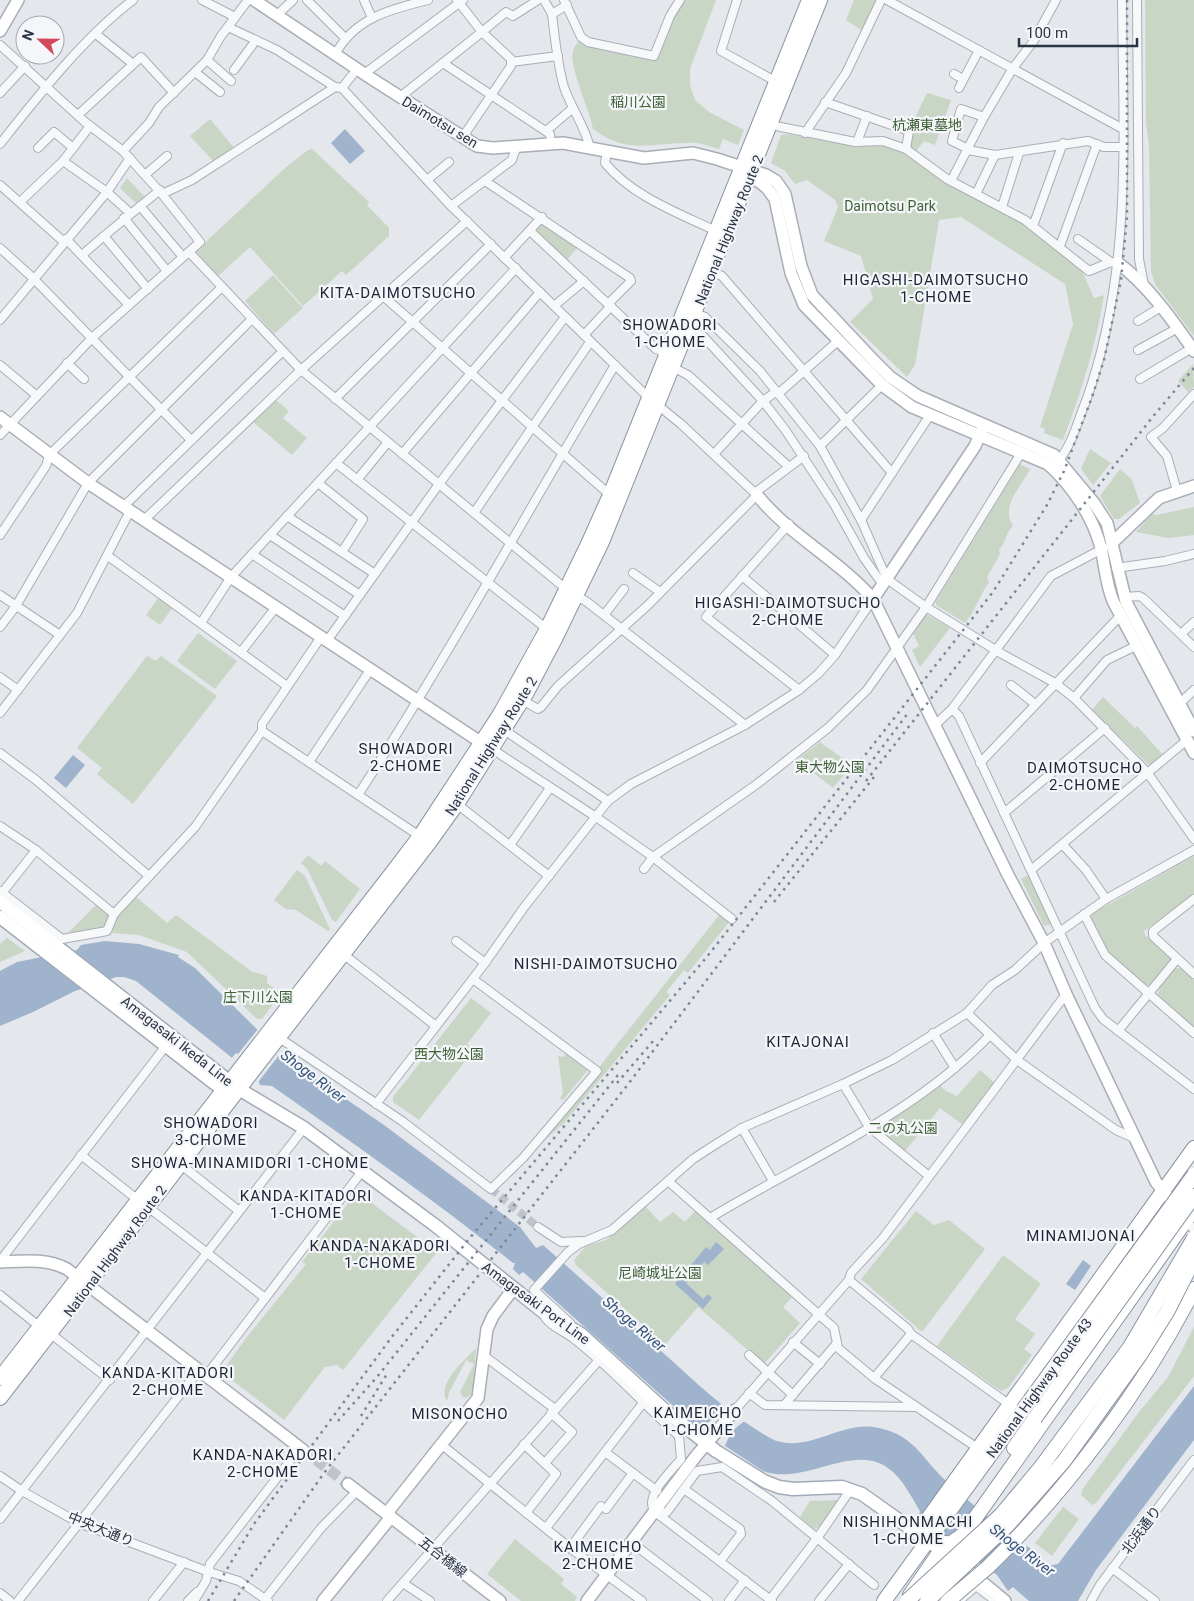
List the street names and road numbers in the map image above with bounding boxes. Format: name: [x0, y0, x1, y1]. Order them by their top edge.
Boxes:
street label: Daimotsu sen: [399, 93, 481, 151]
street label: National Highway Route 2: [692, 152, 767, 307]
street label: National Highway Route 2: [442, 674, 540, 818]
street label: Amagasaki Ikeda Line: [118, 993, 236, 1089]
street label: National Highway Route 2: [60, 1182, 170, 1320]
street label: Amagasaki Port Line: [479, 1259, 593, 1347]
street label: National Highway Route 43: [983, 1315, 1095, 1461]
street label: 北浜通り: [1118, 1503, 1164, 1557]
street label: 中央大通り: [66, 1508, 136, 1550]
street label: 五合橋線: [416, 1533, 470, 1581]

